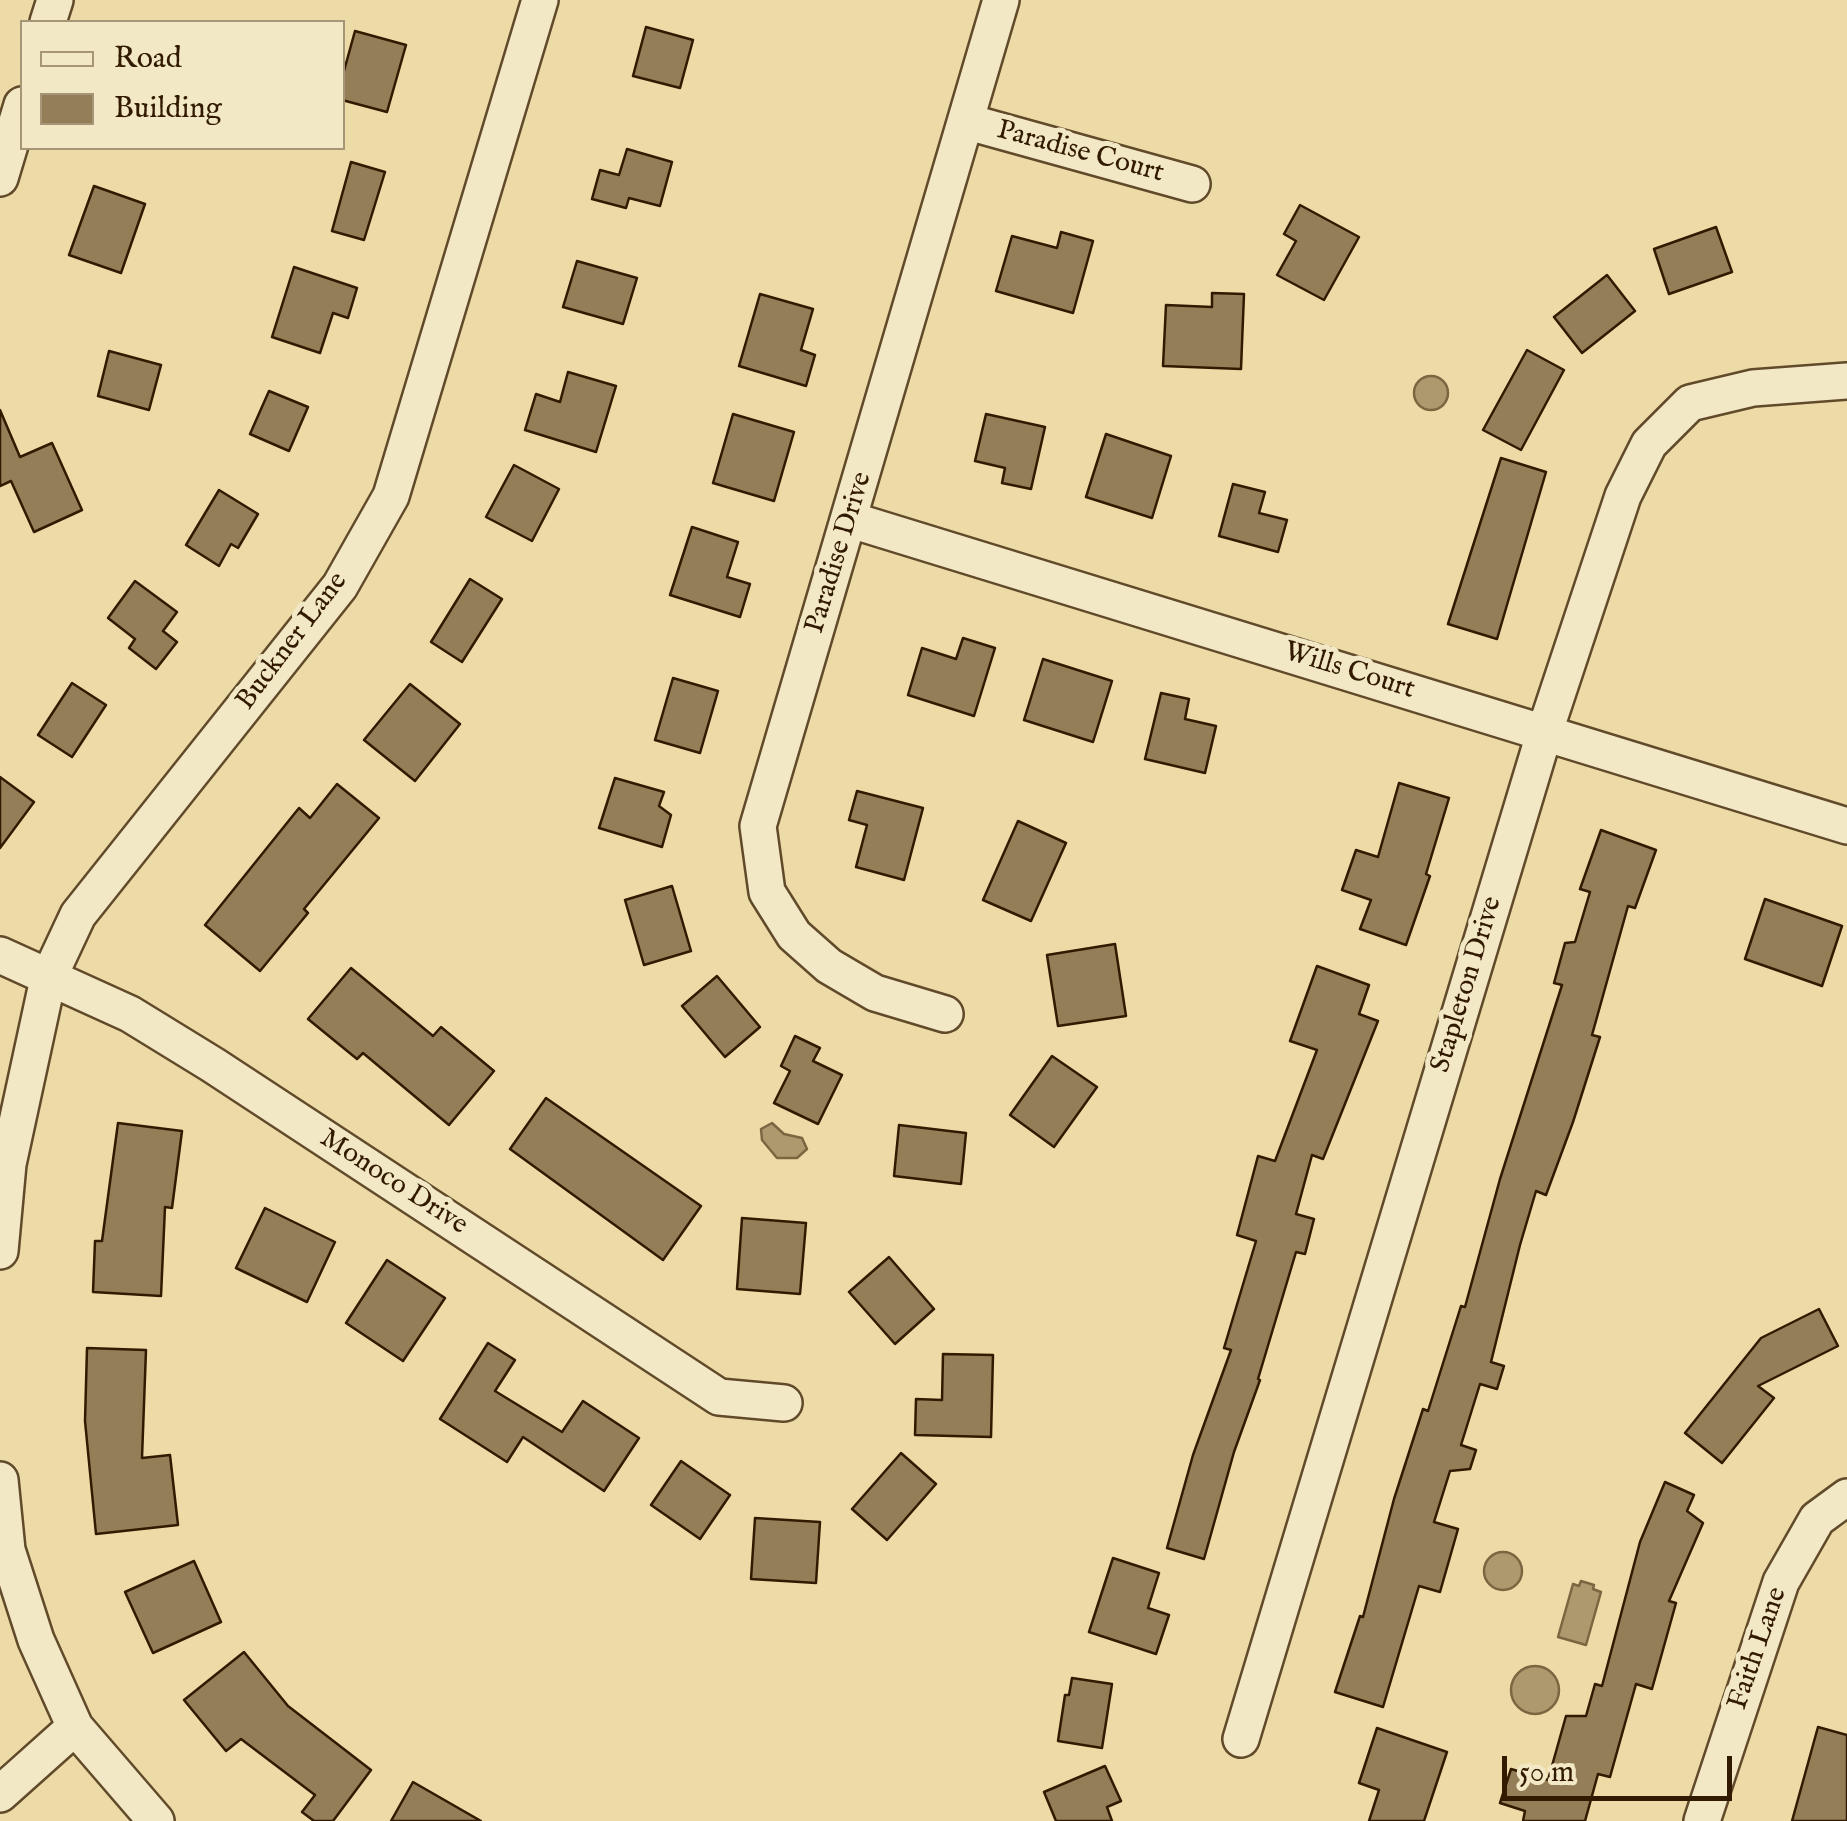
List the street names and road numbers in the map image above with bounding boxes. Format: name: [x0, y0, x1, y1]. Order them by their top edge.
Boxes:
street label: Paradise Court: [993, 115, 1167, 191]
street label: Paradise Drive: [800, 468, 880, 638]
street label: Buckner Lane: [230, 566, 356, 718]
street label: Wills Court: [1280, 636, 1418, 708]
street label: Stapleton Drive: [1425, 893, 1511, 1077]
street label: Monoco Drive: [313, 1123, 473, 1243]
street label: Faith Lane: [1722, 1583, 1796, 1715]

